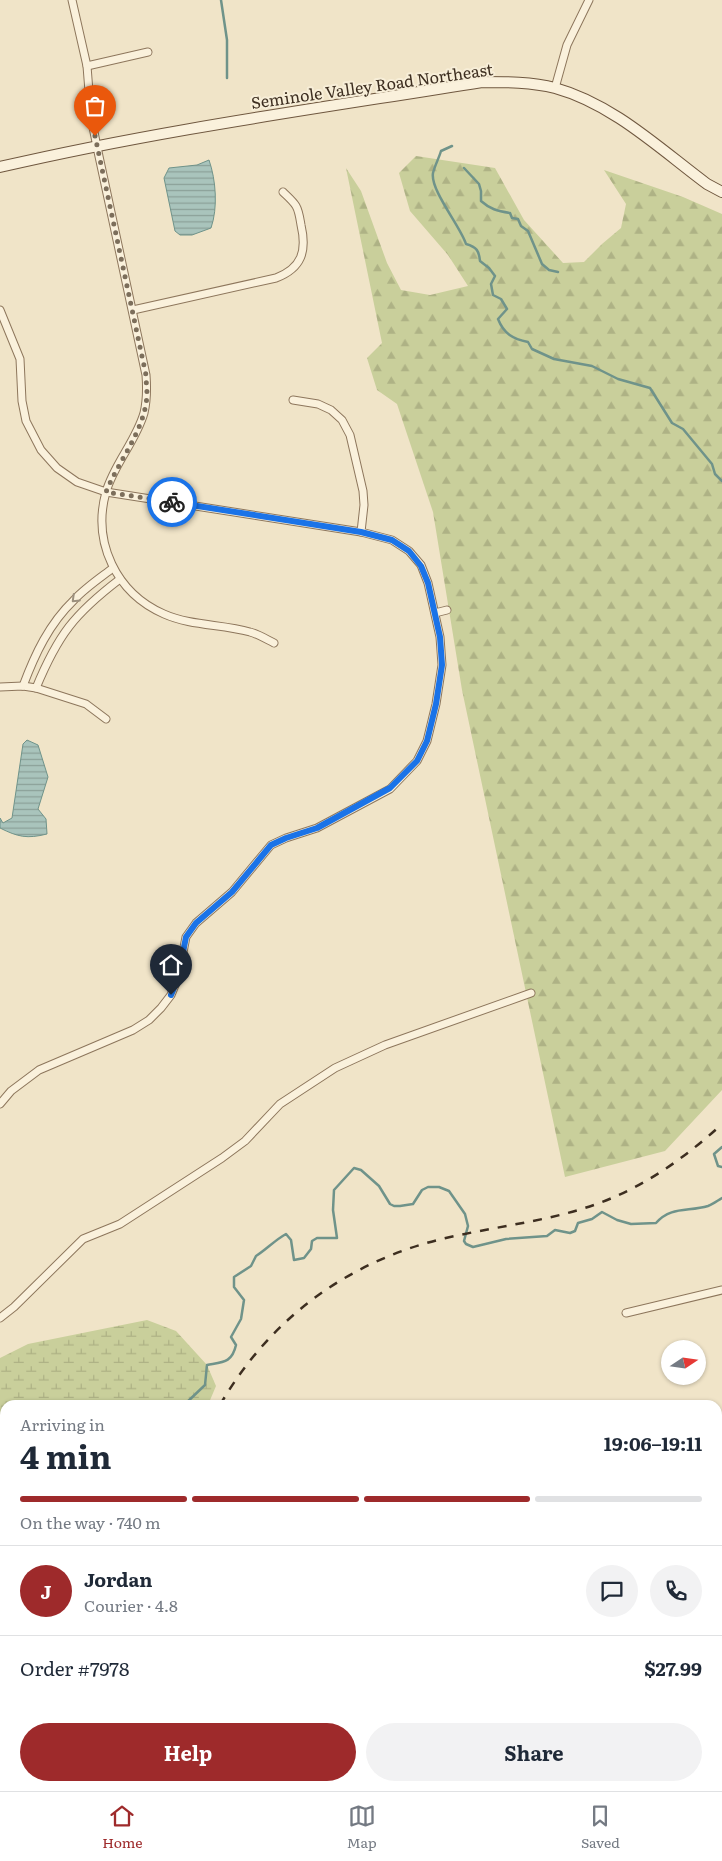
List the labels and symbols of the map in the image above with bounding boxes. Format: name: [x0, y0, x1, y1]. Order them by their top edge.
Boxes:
street label: Seminole Valley Road Northeast: [249, 56, 495, 114]
pin: [74, 85, 116, 136]
courier: [147, 477, 197, 527]
one-way arrow: [72, 593, 81, 602]
pin: [150, 944, 192, 995]
north arrow: [661, 1340, 706, 1385]

